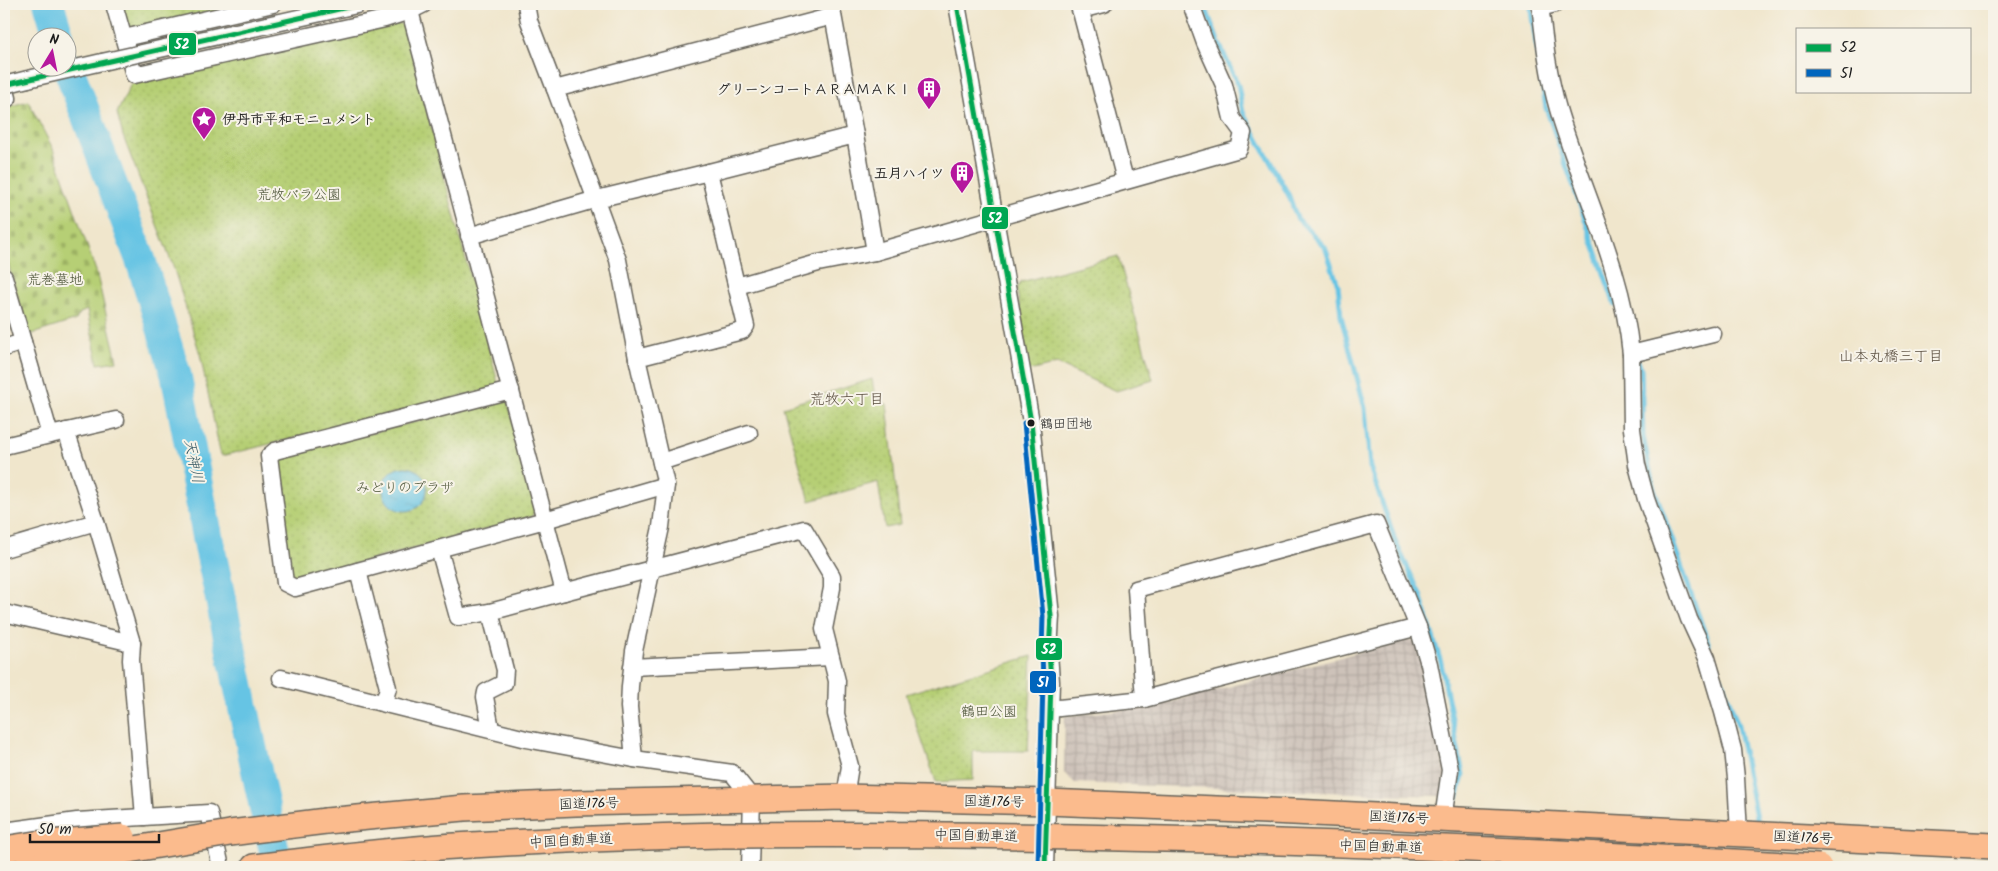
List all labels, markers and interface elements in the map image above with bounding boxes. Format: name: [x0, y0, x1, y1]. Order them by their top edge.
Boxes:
north arrow: [28, 28, 78, 78]
legend: [1796, 28, 1970, 92]
text: N: [48, 29, 61, 52]
line badge: 52: [168, 32, 197, 56]
text: 52: [173, 34, 190, 56]
text: 52: [1840, 36, 1857, 60]
text: 51: [1840, 62, 1853, 86]
building icon: グリーンコートＡＲＡＭＡＫＩ: [916, 76, 942, 110]
place label: グリーンコートＡＲＡＭＡＫＩ: [717, 79, 912, 101]
place icon: 伊丹市平和モニュメント: [191, 106, 217, 140]
place label: 伊丹市平和モニュメント: [222, 109, 376, 131]
building icon: 五月ハイツ: [949, 160, 975, 194]
place label: 五月ハイツ: [874, 163, 944, 185]
park label: 荒牧バラ公園: [257, 184, 341, 206]
line badge: 52: [981, 206, 1009, 230]
text: 52: [986, 208, 1003, 230]
park label: 荒巻墓地: [27, 269, 83, 291]
district label: 山本丸橋三丁目: [1838, 345, 1944, 369]
district label: 荒牧六丁目: [809, 388, 885, 412]
place label: 鶴田団地: [1040, 414, 1092, 435]
marker: 鶴田団地: [1026, 418, 1036, 428]
water label: 天神川: [177, 437, 209, 486]
park label: みどりのプラザ: [356, 477, 454, 499]
line badge: 52: [1035, 637, 1063, 661]
text: 52: [1040, 639, 1057, 661]
line badge: 51: [1029, 670, 1057, 694]
text: 51: [1036, 672, 1049, 694]
park label: 鶴田公園: [961, 701, 1017, 723]
street label: 国道176号: [963, 790, 1024, 814]
street label: 国道176号: [558, 792, 620, 816]
street label: 国道176号: [1368, 805, 1430, 831]
scale bar: [30, 811, 159, 843]
text: 50 m: [38, 818, 72, 842]
street label: 中国自動車道: [934, 824, 1018, 848]
street label: 国道176号: [1772, 825, 1834, 851]
street label: 中国自動車道: [529, 828, 614, 854]
street label: 中国自動車道: [1339, 835, 1423, 859]

